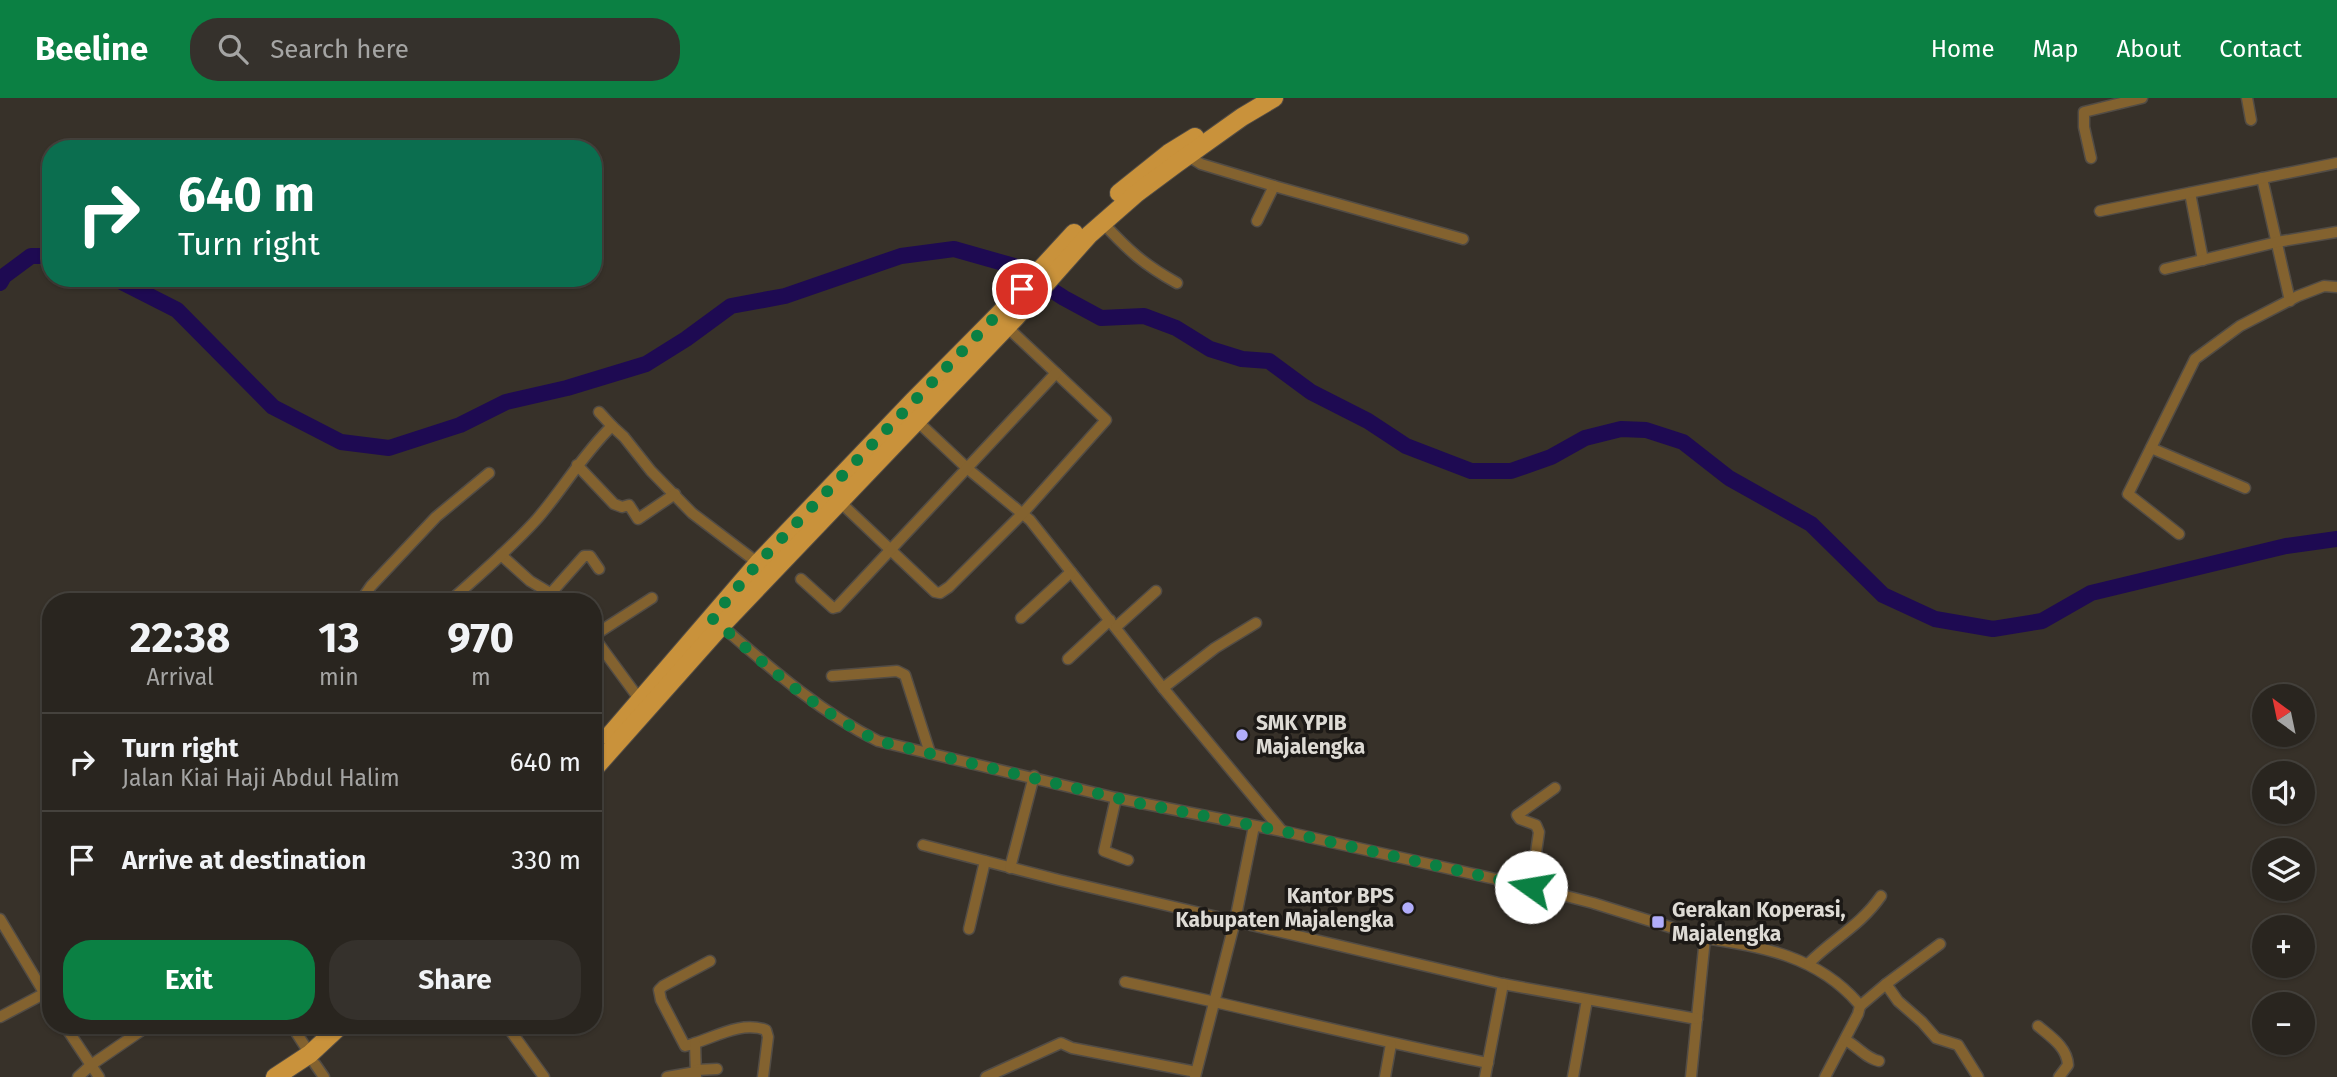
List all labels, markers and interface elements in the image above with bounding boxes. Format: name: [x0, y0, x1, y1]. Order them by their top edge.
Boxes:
search box: [190, 18, 680, 81]
text: Beeline: [35, 29, 148, 69]
icon: search: [214, 30, 252, 68]
text: Search here: [270, 34, 409, 65]
text: Home: [1931, 35, 1995, 63]
text: Map: [2033, 35, 2079, 63]
text: About: [2117, 35, 2181, 63]
text: Contact: [2219, 35, 2302, 63]
text: 640 m: [178, 165, 315, 224]
icon: right: [63, 168, 154, 259]
text: Turn right: [178, 225, 320, 263]
pin: [992, 259, 1052, 319]
icon: arrive: [1003, 270, 1041, 308]
text: 22:38: [130, 613, 230, 663]
text: 13: [318, 613, 359, 663]
text: 970: [447, 613, 514, 663]
text: Arrival: [146, 663, 214, 691]
text: min: [319, 663, 359, 691]
text: m: [471, 663, 491, 691]
north arrow: [2252, 684, 2315, 747]
map controls: [2252, 684, 2315, 1055]
place label: SMK YPIB Majalengka: [1256, 710, 1365, 760]
marker: SMK YPIB Majalengka: [1234, 727, 1250, 743]
text: Turn right: [122, 733, 239, 764]
icon: right: [63, 743, 101, 781]
text: 640 m: [510, 747, 581, 778]
button: sound: [2252, 761, 2315, 824]
text: Jalan Kiai Haji Abdul Halim: [122, 764, 400, 792]
button: layers: [2252, 838, 2315, 901]
icon: arrive: [63, 841, 101, 879]
text: Arrive at destination: [122, 845, 366, 876]
text: 330 m: [511, 845, 581, 876]
position arrow: [1494, 850, 1568, 924]
place label: Kantor BPS Kabupaten Majalengka: [1175, 883, 1394, 933]
place label: Gerakan Koperasi, Majalengka: [1672, 897, 1846, 947]
marker: Kantor BPS Kabupaten Majalengka: [1400, 900, 1416, 916]
marker: Gerakan Koperasi, Majalengka: [1650, 914, 1666, 930]
button: +: [2252, 915, 2315, 978]
button: Exit: [63, 940, 315, 1020]
button: Share: [329, 940, 581, 1020]
button: −: [2252, 992, 2315, 1055]

